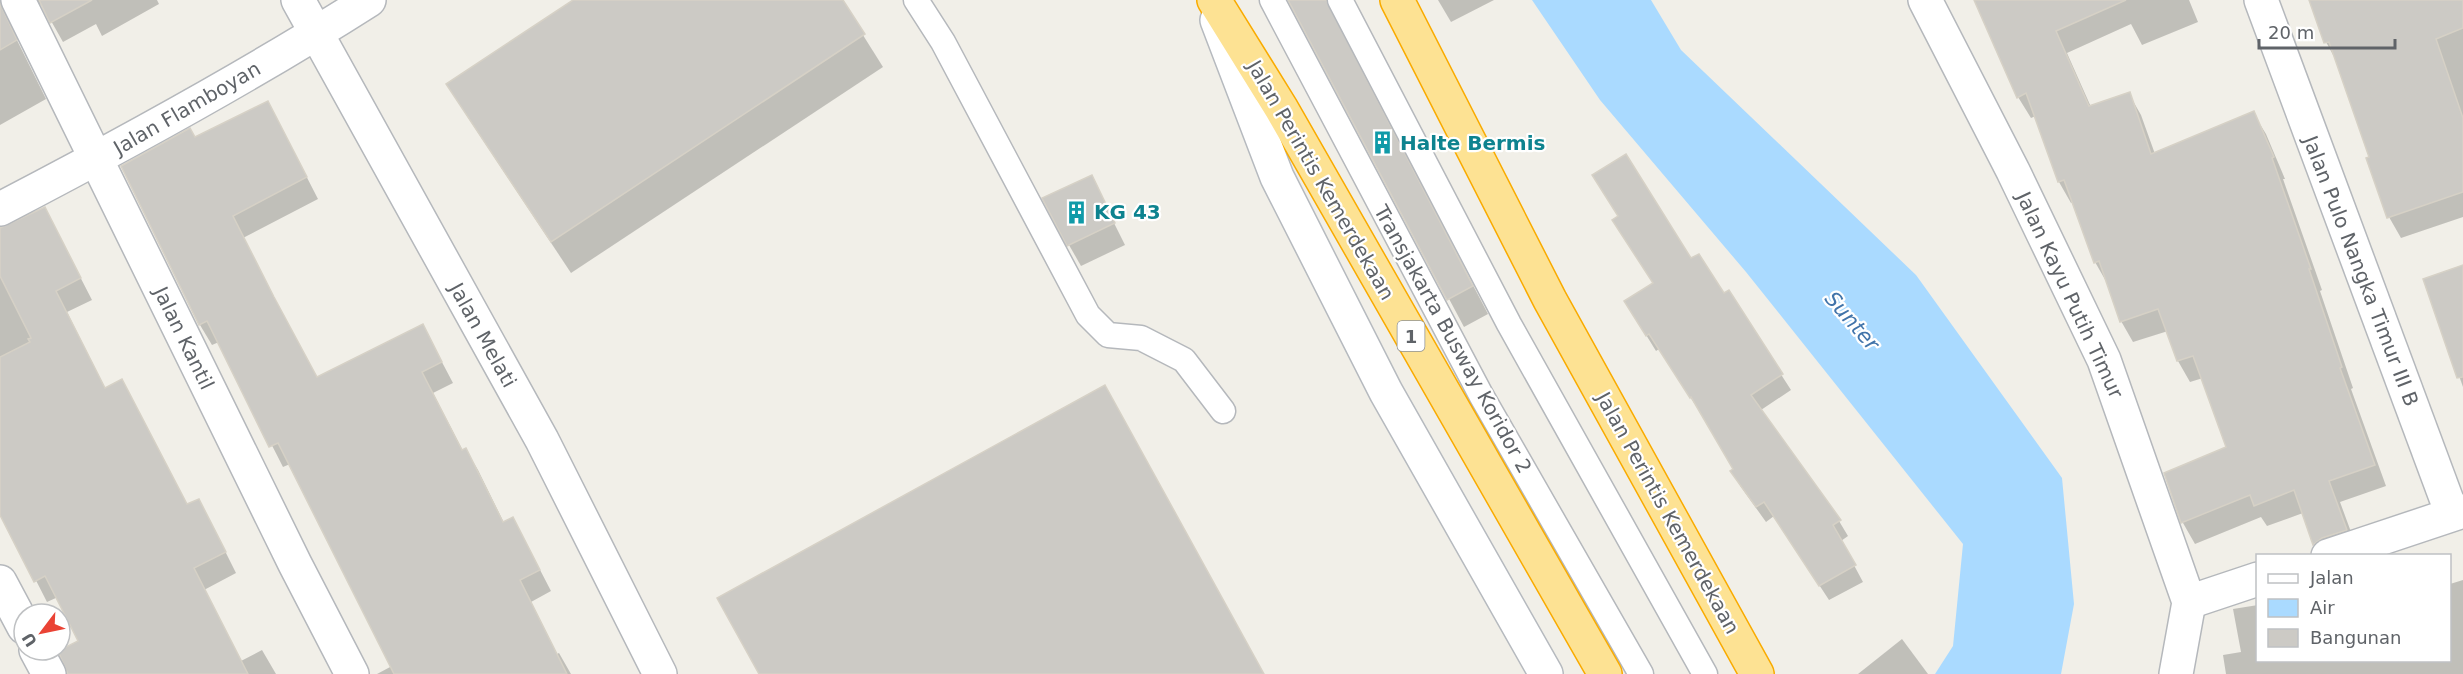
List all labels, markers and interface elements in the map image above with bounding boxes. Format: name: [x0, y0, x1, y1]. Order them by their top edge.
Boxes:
scale bar: [2259, 12, 2396, 50]
text: 20 m: [2268, 22, 2314, 43]
street label: Jalan Perintis Kemerdekaan: [1241, 54, 1400, 304]
street label: Jalan Flamboyan: [108, 56, 265, 161]
building icon: Halte Bermis: [1369, 130, 1395, 156]
place label: Halte Bermis: [1400, 131, 1545, 155]
street label: Jalan Pulo Nangka Timur III B: [2298, 131, 2424, 410]
street label: Jalan Kayu Putih Timur: [2011, 186, 2129, 403]
building icon: KG 43: [1063, 199, 1089, 225]
place label: KG 43: [1094, 200, 1161, 224]
street label: Transjakarta Busway Koridor 2: [1369, 200, 1537, 477]
street label: Jalan Melati: [443, 277, 522, 391]
street label: Jalan Kantil: [148, 281, 219, 393]
water label: Sunter: [1820, 287, 1885, 356]
road number: 1: [1398, 321, 1424, 351]
street label: Jalan Perintis Kemerdekaan: [1590, 386, 1745, 638]
legend: [2256, 554, 2451, 662]
text: Jalan: [2309, 567, 2354, 588]
text: Air: [2310, 597, 2335, 618]
north arrow: [12, 602, 72, 662]
text: Bangunan: [2310, 627, 2401, 648]
text: U: [18, 629, 41, 650]

